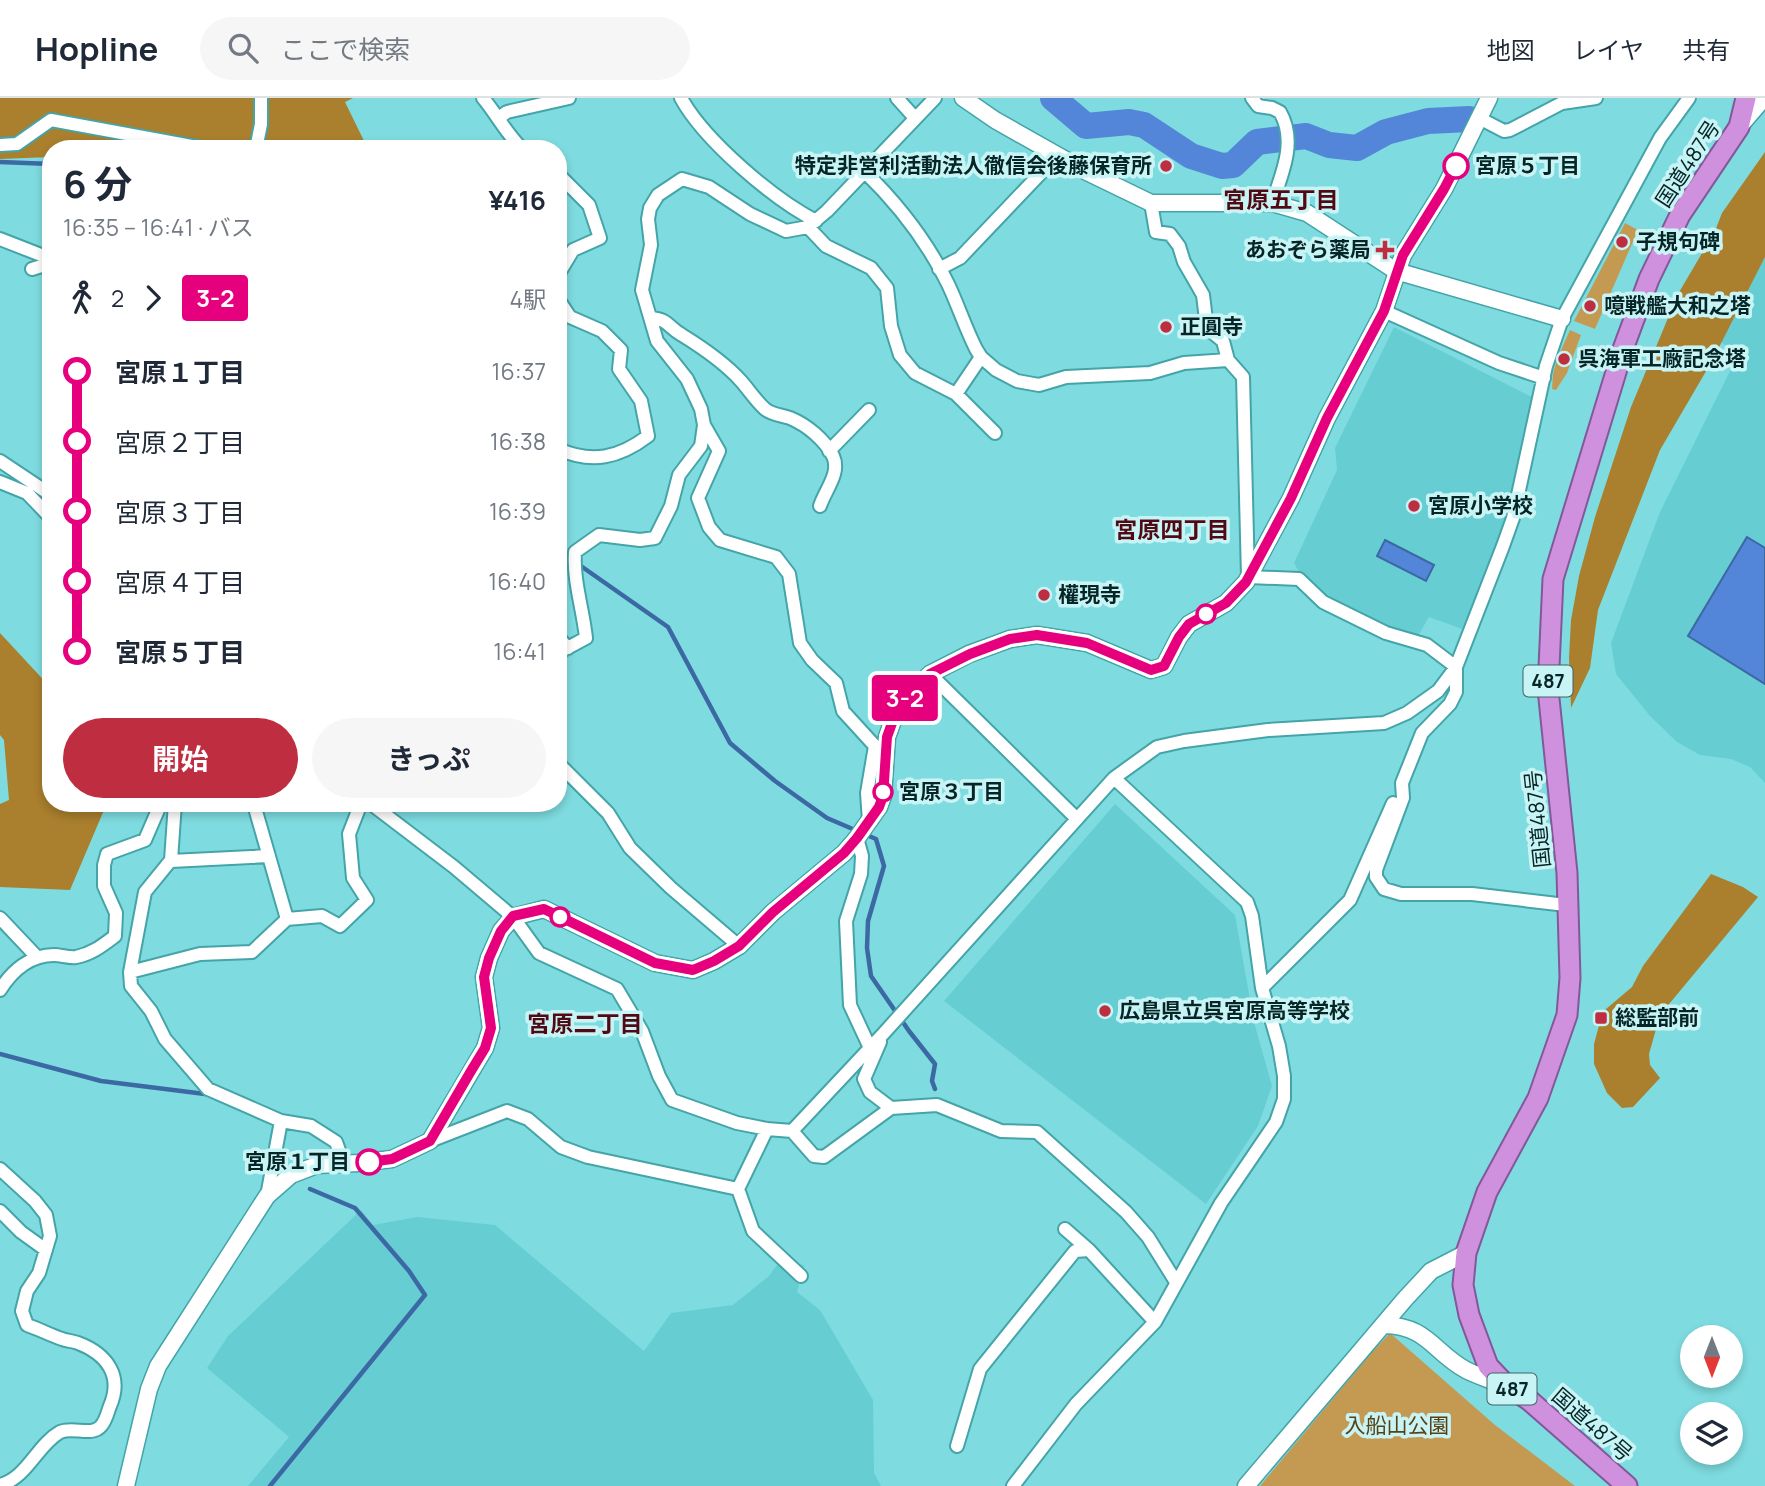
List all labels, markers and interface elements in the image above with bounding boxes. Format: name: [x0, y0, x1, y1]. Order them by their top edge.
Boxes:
search box: [200, 17, 690, 80]
text: Hopline: [35, 26, 158, 71]
icon: search: [224, 29, 262, 67]
text: ここで検索: [280, 31, 410, 67]
text: 地図: [1487, 33, 1535, 66]
text: レイヤ: [1573, 33, 1644, 66]
text: 共有: [1682, 33, 1730, 66]
street label: 国道487号: [1649, 115, 1726, 212]
place label: 特定非営利活動法人徹信会後藤保育所: [795, 151, 1152, 179]
place label: 宮原５丁目: [1475, 151, 1580, 179]
marker: 宮原５丁目: [1443, 153, 1469, 179]
text: 6 分: [63, 157, 132, 209]
marker: 特定非営利活動法人徹信会後藤保育所: [1158, 158, 1174, 174]
text: ¥416: [489, 182, 546, 218]
district label: 宮原五丁目: [1224, 183, 1339, 215]
text: 16:35 – 16:41 · バス: [63, 211, 254, 243]
place label: 子規句碑: [1636, 227, 1720, 255]
marker: 子規句碑: [1614, 234, 1630, 250]
place label: あおぞら薬局: [1245, 235, 1371, 263]
marker: あおぞら薬局: [1377, 242, 1393, 258]
icon: walk: [63, 279, 101, 317]
icon: forward: [134, 279, 172, 317]
text: 3-2: [196, 281, 234, 314]
text: 2: [111, 282, 124, 314]
text: 4駅: [509, 283, 546, 315]
place label: 噫戦艦大和之塔: [1604, 291, 1751, 319]
marker: 噫戦艦大和之塔: [1582, 298, 1598, 314]
place label: 正圓寺: [1180, 312, 1243, 340]
marker: 正圓寺: [1158, 319, 1174, 335]
place label: 呉海軍工廠記念塔: [1578, 344, 1746, 372]
marker: 呉海軍工廠記念塔: [1556, 351, 1572, 367]
text: 宮原１丁目: [115, 354, 245, 390]
text: 16:37: [492, 355, 546, 387]
text: 宮原２丁目: [115, 424, 245, 460]
text: 16:38: [490, 425, 546, 457]
place label: 宮原小学校: [1428, 491, 1533, 519]
text: 宮原３丁目: [115, 494, 245, 530]
text: 16:39: [489, 495, 546, 527]
marker: 宮原小学校: [1406, 498, 1422, 514]
district label: 宮原四丁目: [1115, 513, 1230, 545]
text: 宮原４丁目: [115, 564, 245, 600]
text: 16:40: [488, 565, 546, 597]
place label: 權現寺: [1058, 580, 1121, 608]
marker: 權現寺: [1036, 587, 1052, 603]
unlabelled marker: [1196, 604, 1216, 624]
text: 宮原５丁目: [115, 634, 245, 670]
text: 16:41: [493, 635, 546, 667]
road number: 487: [1524, 666, 1572, 696]
line badge: 3-2: [865, 675, 945, 721]
text: 3-2: [886, 681, 924, 714]
button: 開始: [63, 718, 298, 798]
button: きっぷ: [312, 718, 546, 798]
street label: 国道487号: [1518, 769, 1556, 869]
place label: 宮原３丁目: [899, 777, 1004, 805]
marker: 宮原３丁目: [873, 782, 893, 802]
unlabelled marker: [550, 907, 570, 927]
place label: 広島県立呉宮原高等学校: [1119, 996, 1350, 1024]
marker: 広島県立呉宮原高等学校: [1097, 1003, 1113, 1019]
place label: 総監部前: [1615, 1003, 1699, 1031]
district label: 宮原二丁目: [528, 1007, 643, 1039]
marker: 総監部前: [1593, 1010, 1609, 1026]
place label: 宮原１丁目: [245, 1147, 350, 1175]
marker: 宮原１丁目: [356, 1149, 382, 1175]
north arrow: [1680, 1325, 1743, 1388]
map controls: [1680, 1325, 1743, 1465]
road number: 487: [1488, 1373, 1536, 1404]
street label: 国道487号: [1546, 1381, 1639, 1467]
button: layers: [1680, 1402, 1743, 1465]
park label: 入船山公園: [1345, 1411, 1450, 1439]

